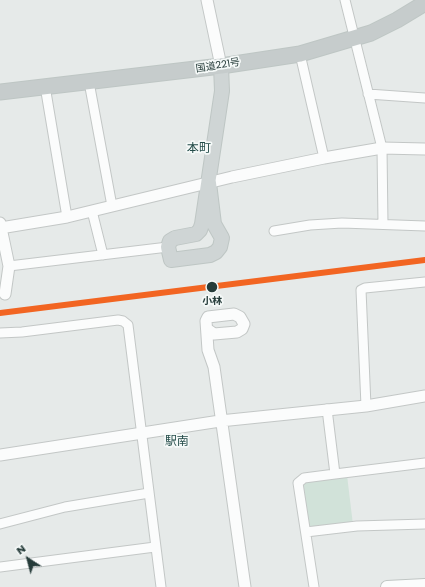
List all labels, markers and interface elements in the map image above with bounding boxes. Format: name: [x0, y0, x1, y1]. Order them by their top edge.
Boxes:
street label: 国道221号: [195, 57, 241, 75]
district label: 本町: [187, 142, 211, 156]
marker: 小林: [205, 280, 219, 294]
place label: 小林: [202, 295, 222, 307]
district label: 駅南: [165, 435, 189, 449]
north arrow: [8, 539, 48, 579]
text: N: [13, 540, 29, 558]

